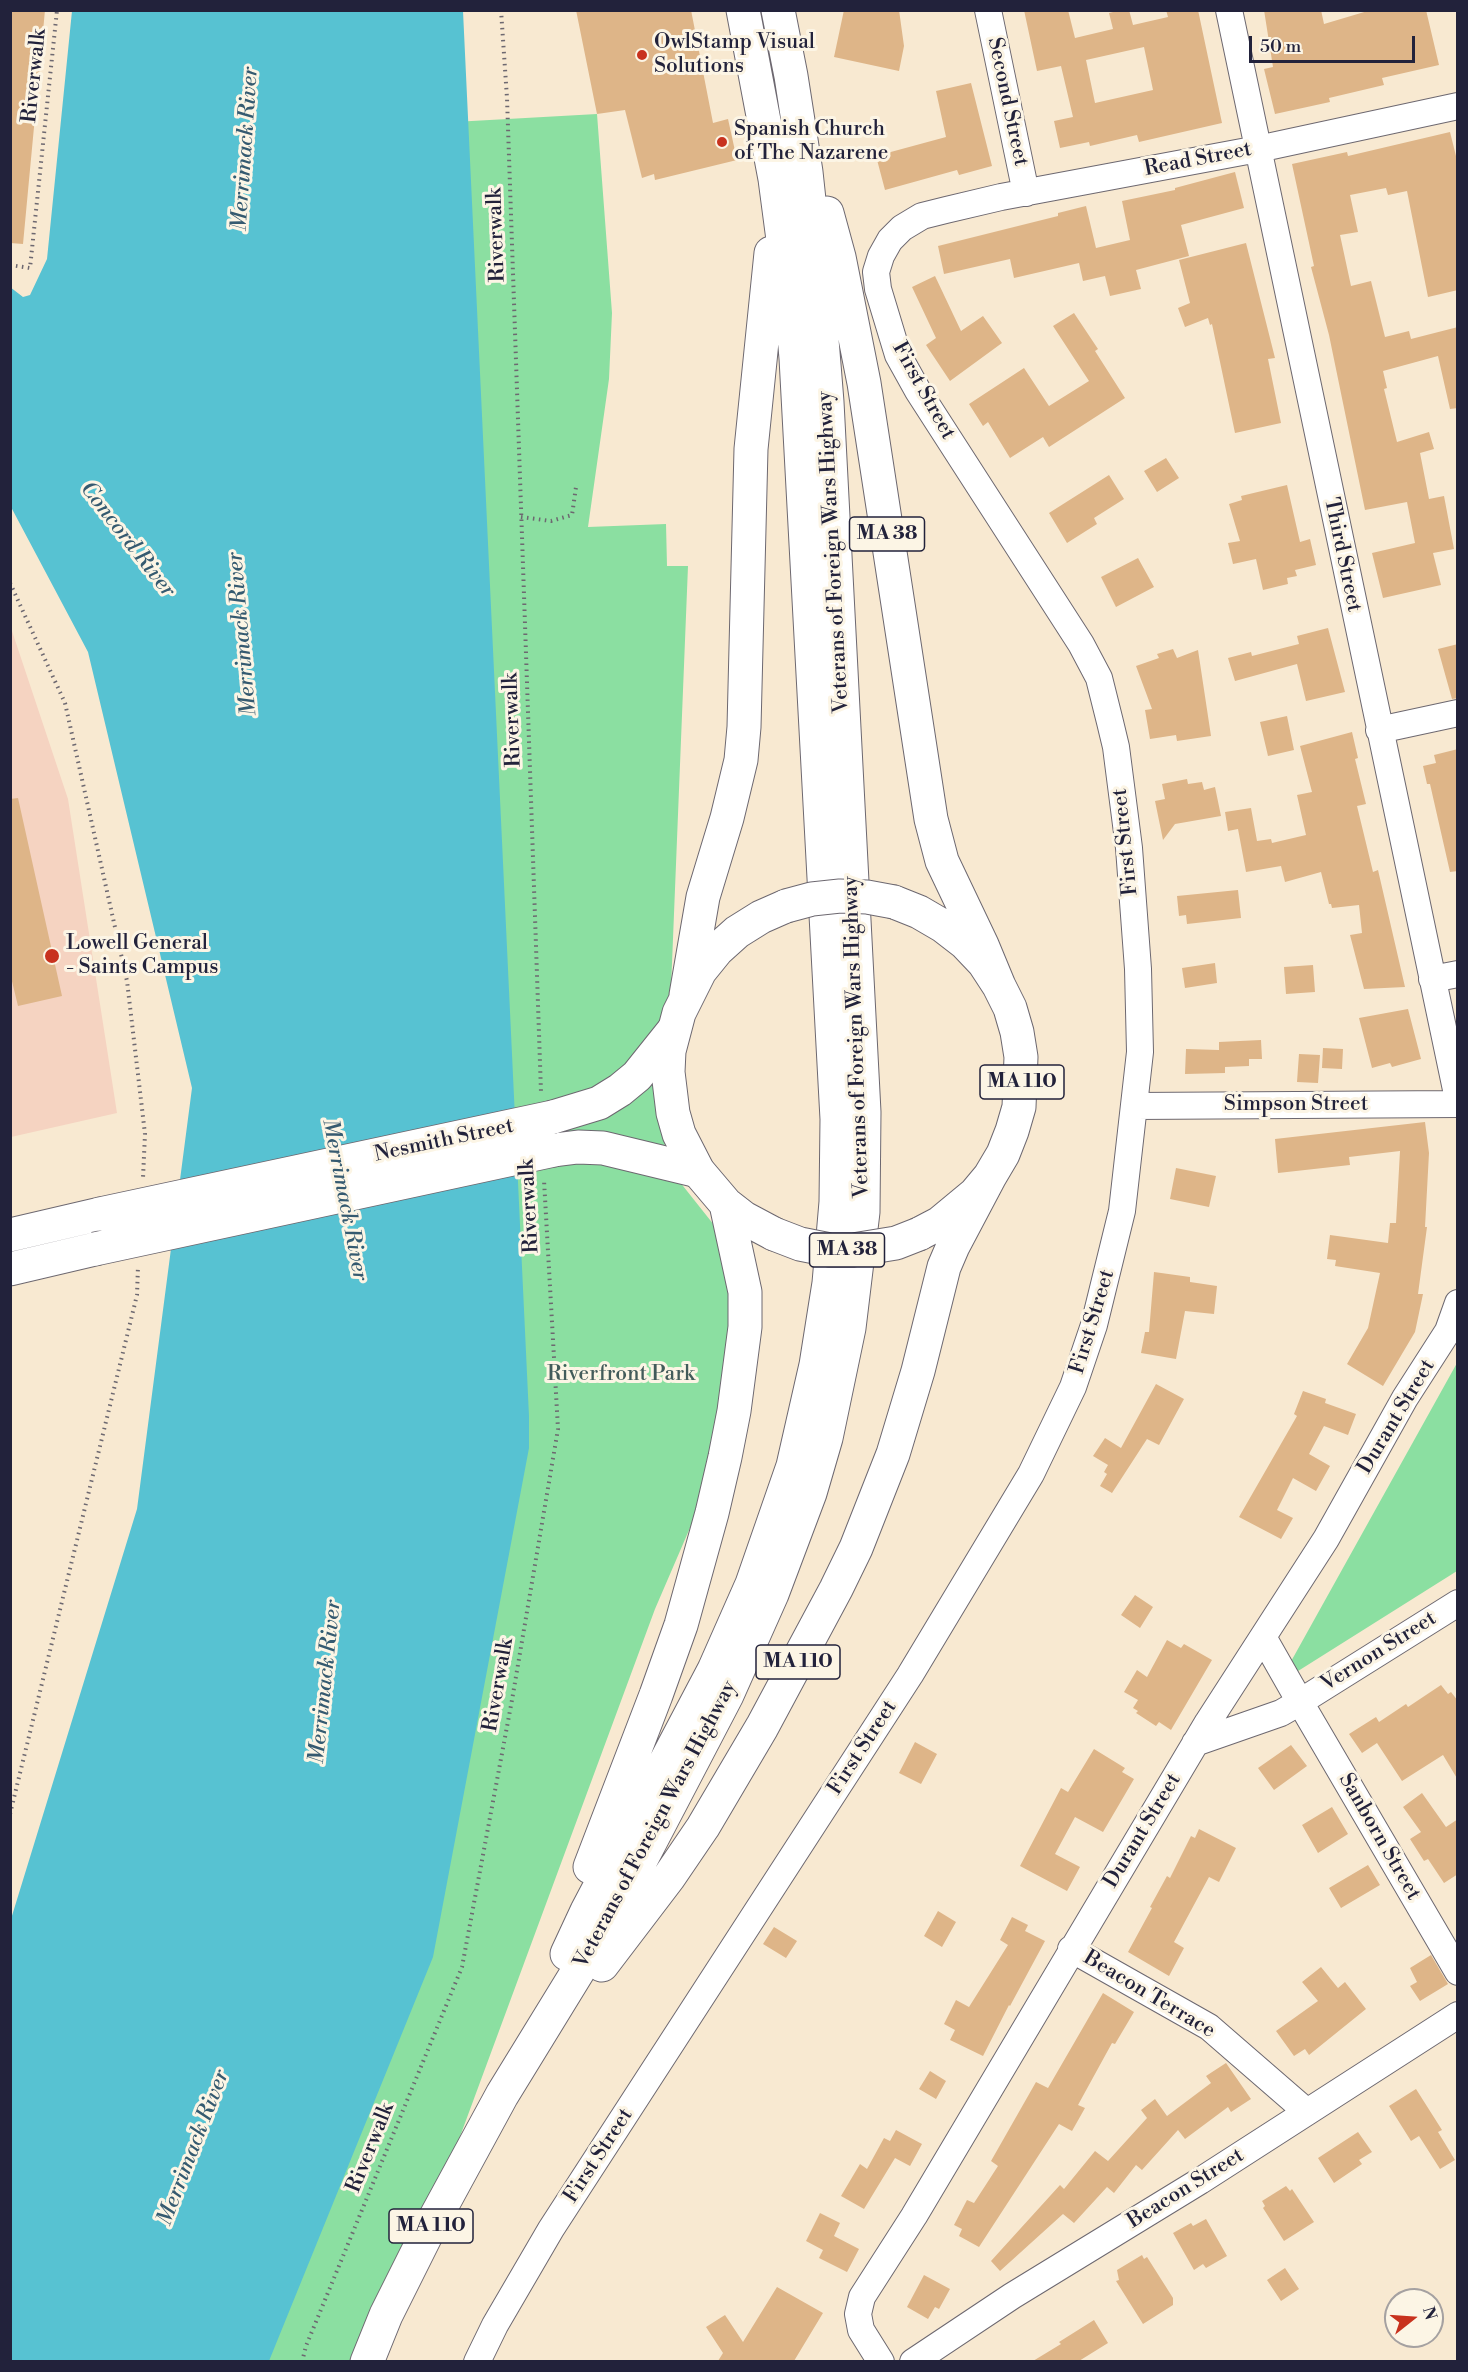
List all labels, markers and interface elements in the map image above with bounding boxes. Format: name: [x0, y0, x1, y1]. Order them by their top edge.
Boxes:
scale bar: [1252, 24, 1418, 62]
street label: Riverwalk: [18, 28, 52, 124]
place label: OwlStamp Visual Solutions: [654, 30, 815, 80]
street label: Second Street: [981, 35, 1033, 169]
text: 50 m: [1260, 35, 1301, 58]
marker: OwlStamp Visual Solutions: [635, 48, 649, 62]
water label: Merrimack River: [227, 66, 265, 232]
place label: Spanish Church of The Nazarene: [734, 117, 888, 167]
marker: Spanish Church of The Nazarene: [715, 135, 729, 149]
street label: Read Street: [1142, 137, 1254, 183]
street label: Riverwalk: [483, 187, 511, 283]
street label: First Street: [886, 338, 960, 444]
street label: Veterans of Foreign Wars Highway: [813, 390, 855, 714]
water label: Concord River: [74, 477, 180, 603]
street label: Third Street: [1318, 496, 1366, 614]
road number: MA 38: [850, 517, 924, 551]
water label: Merrimack River: [223, 551, 263, 717]
street label: Riverwalk: [499, 672, 527, 768]
street label: First Street: [1108, 787, 1144, 897]
street label: Veterans of Foreign Wars Highway: [839, 876, 875, 1198]
place label: Lowell General - Saints Campus: [66, 931, 218, 981]
marker: Lowell General - Saints Campus: [43, 947, 61, 965]
road number: MA 110: [980, 1065, 1064, 1099]
street label: Simpson Street: [1224, 1092, 1368, 1118]
street label: Nesmith Street: [372, 1114, 516, 1168]
water label: Merrimack River: [315, 1117, 373, 1283]
street label: Riverwalk: [515, 1158, 545, 1254]
road number: MA 38: [810, 1233, 884, 1267]
street label: First Street: [1065, 1267, 1121, 1377]
street label: Durant Street: [1353, 1355, 1441, 1479]
park label: Riverfront Park: [547, 1362, 695, 1388]
water label: Merrimack River: [304, 1599, 348, 1765]
street label: Vernon Street: [1317, 1606, 1441, 1698]
street label: Riverwalk: [478, 1636, 520, 1734]
road number: MA 110: [756, 1645, 840, 1679]
street label: Veterans of Foreign Wars Highway: [569, 1677, 743, 1973]
street label: First Street: [823, 1696, 903, 1800]
street label: Durant Street: [1099, 1769, 1187, 1893]
street label: Sanborn Street: [1333, 1769, 1425, 1905]
street label: Beacon Terrace: [1079, 1946, 1219, 2044]
water label: Merrimack River: [152, 2066, 236, 2230]
street label: Riverwalk: [342, 2099, 400, 2197]
street label: First Street: [559, 2104, 639, 2208]
street label: Beacon Street: [1123, 2143, 1249, 2235]
road number: MA 110: [389, 2209, 473, 2243]
north arrow: [1384, 2288, 1444, 2348]
text: N: [1418, 2304, 1441, 2322]

